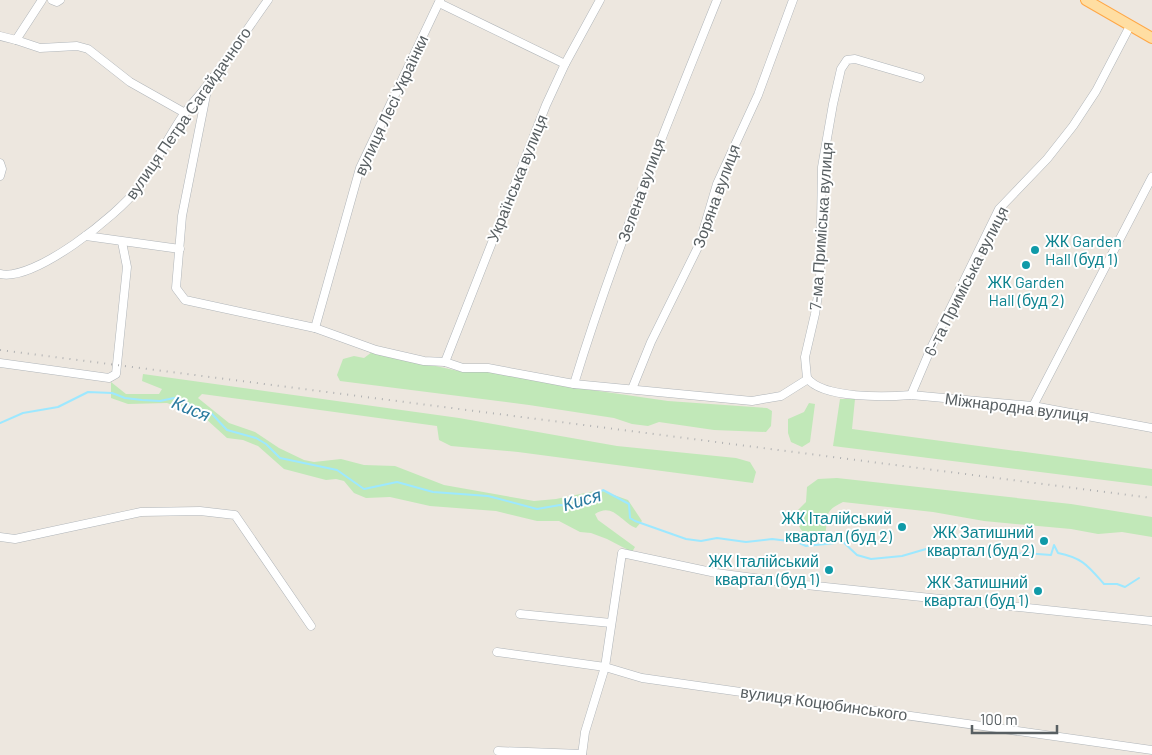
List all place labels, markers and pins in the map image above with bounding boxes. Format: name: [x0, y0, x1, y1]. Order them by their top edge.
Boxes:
place label: ЖК Garden Hall (буд 1): [1045, 231, 1122, 268]
marker: ЖК Garden Hall (буд 1): [1029, 244, 1041, 256]
marker: ЖК Garden Hall (буд 2): [1020, 259, 1032, 271]
place label: ЖК Garden Hall (буд 2): [988, 272, 1064, 309]
place label: ЖК Італійський квартал (буд 2): [781, 508, 893, 545]
marker: ЖК Італійський квартал (буд 2): [896, 521, 908, 533]
place label: ЖК Затишний квартал (буд 2): [927, 522, 1035, 559]
marker: ЖК Затишний квартал (буд 2): [1038, 535, 1050, 547]
place label: ЖК Італійський квартал (буд 1): [708, 551, 820, 588]
marker: ЖК Італійський квартал (буд 1): [823, 564, 835, 576]
place label: ЖК Затишний квартал (буд 1): [924, 572, 1029, 609]
marker: ЖК Затишний квартал (буд 1): [1032, 585, 1044, 597]

